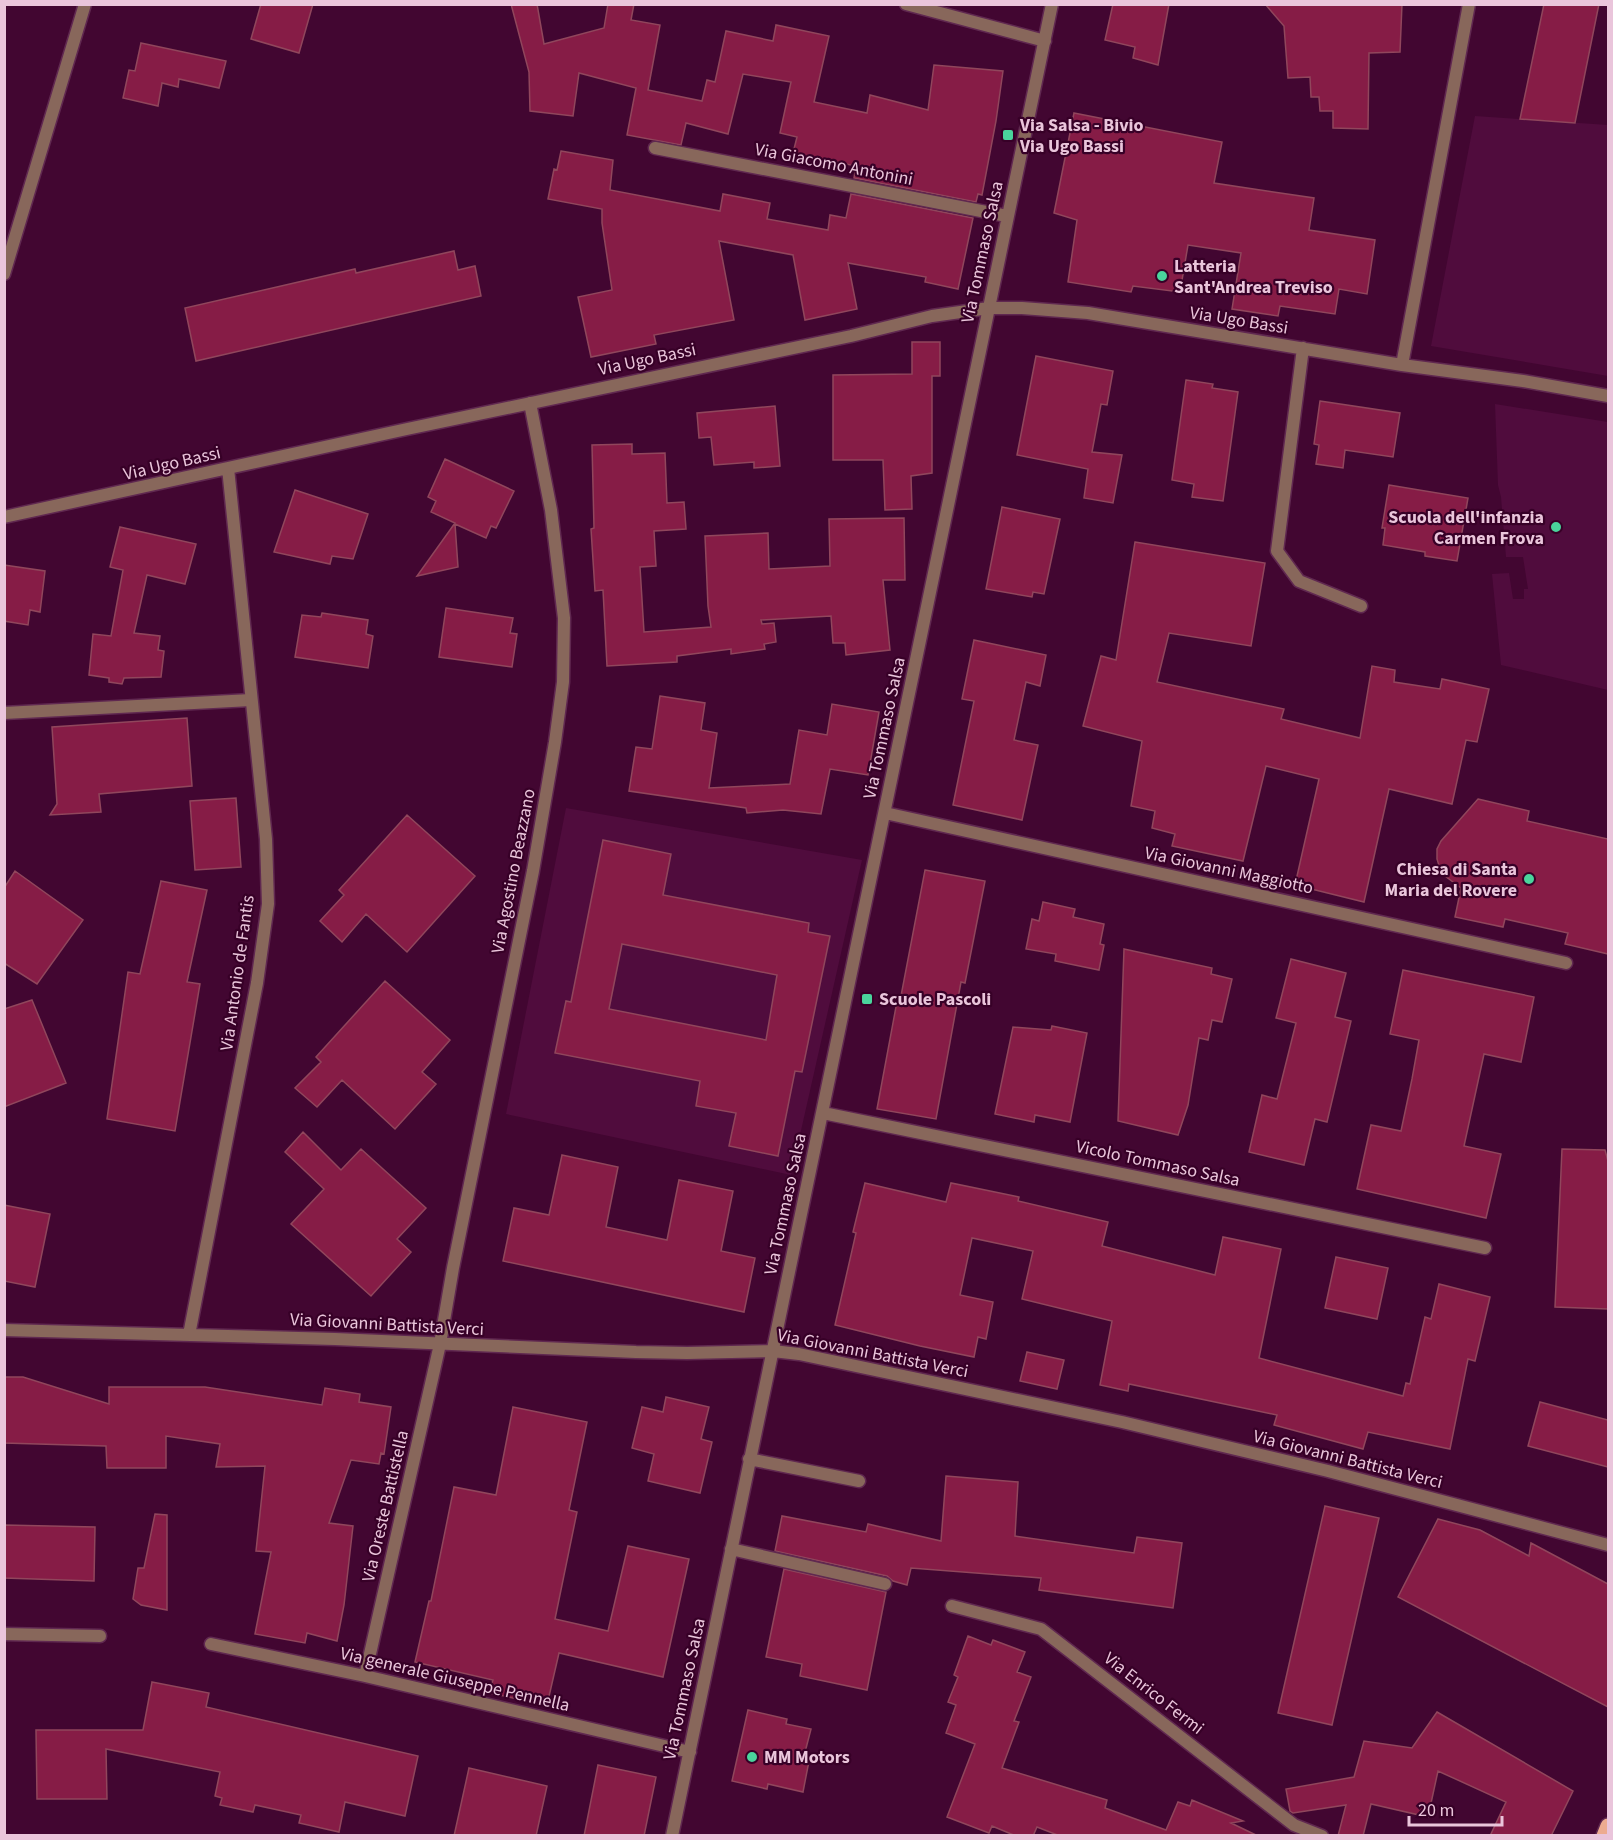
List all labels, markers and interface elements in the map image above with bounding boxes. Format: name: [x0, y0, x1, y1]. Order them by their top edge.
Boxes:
place label: Via Salsa - Bivio Via Ugo Bassi: [1019, 113, 1144, 159]
marker: Via Salsa - Bivio Via Ugo Bassi: [1001, 128, 1015, 142]
street label: Via Giacomo Antonini: [753, 137, 915, 192]
street label: Via Tommaso Salsa: [955, 179, 1010, 325]
place label: Latteria Sant'Andrea Treviso: [1174, 254, 1333, 300]
marker: Latteria Sant'Andrea Treviso: [1155, 269, 1169, 283]
street label: Via Ugo Bassi: [1188, 300, 1290, 341]
street label: Via Ugo Bassi: [596, 337, 698, 382]
street label: Via Ugo Bassi: [121, 440, 223, 487]
place label: Scuola dell'infanzia Carmen Frova: [1388, 505, 1544, 551]
marker: Scuola dell'infanzia Carmen Frova: [1549, 520, 1563, 534]
street label: Via Tommaso Salsa: [857, 655, 912, 801]
street label: Via Agostino Beazzano: [485, 787, 542, 956]
street label: Via Giovanni Maggiotto: [1142, 840, 1316, 901]
place label: Chiesa di Santa Maria del Rovere: [1385, 857, 1517, 903]
marker: Chiesa di Santa Maria del Rovere: [1522, 872, 1536, 886]
street label: Via Antonio de Fantis: [214, 894, 261, 1053]
place label: Scuole Pascoli: [879, 987, 991, 1012]
marker: Scuole Pascoli: [860, 992, 874, 1006]
street label: Via Tommaso Salsa: [758, 1131, 813, 1277]
street label: Vicolo Tommaso Salsa: [1074, 1134, 1242, 1193]
street label: Via Giovanni Battista Verci: [289, 1307, 485, 1342]
street label: Via Giovanni Battista Verci: [775, 1323, 971, 1384]
street label: Via Giovanni Battista Verci: [1251, 1424, 1445, 1495]
street label: Via Oreste Battistella: [356, 1428, 415, 1584]
street label: Via Tommaso Salsa: [657, 1616, 712, 1762]
street label: Via generale Giuseppe Pennella: [338, 1641, 572, 1718]
street label: Via Enrico Fermi: [1098, 1646, 1209, 1740]
place label: MM Motors: [764, 1745, 850, 1770]
marker: MM Motors: [745, 1750, 759, 1764]
scale bar: [1409, 1789, 1502, 1827]
text: 20 m: [1418, 1798, 1454, 1823]

